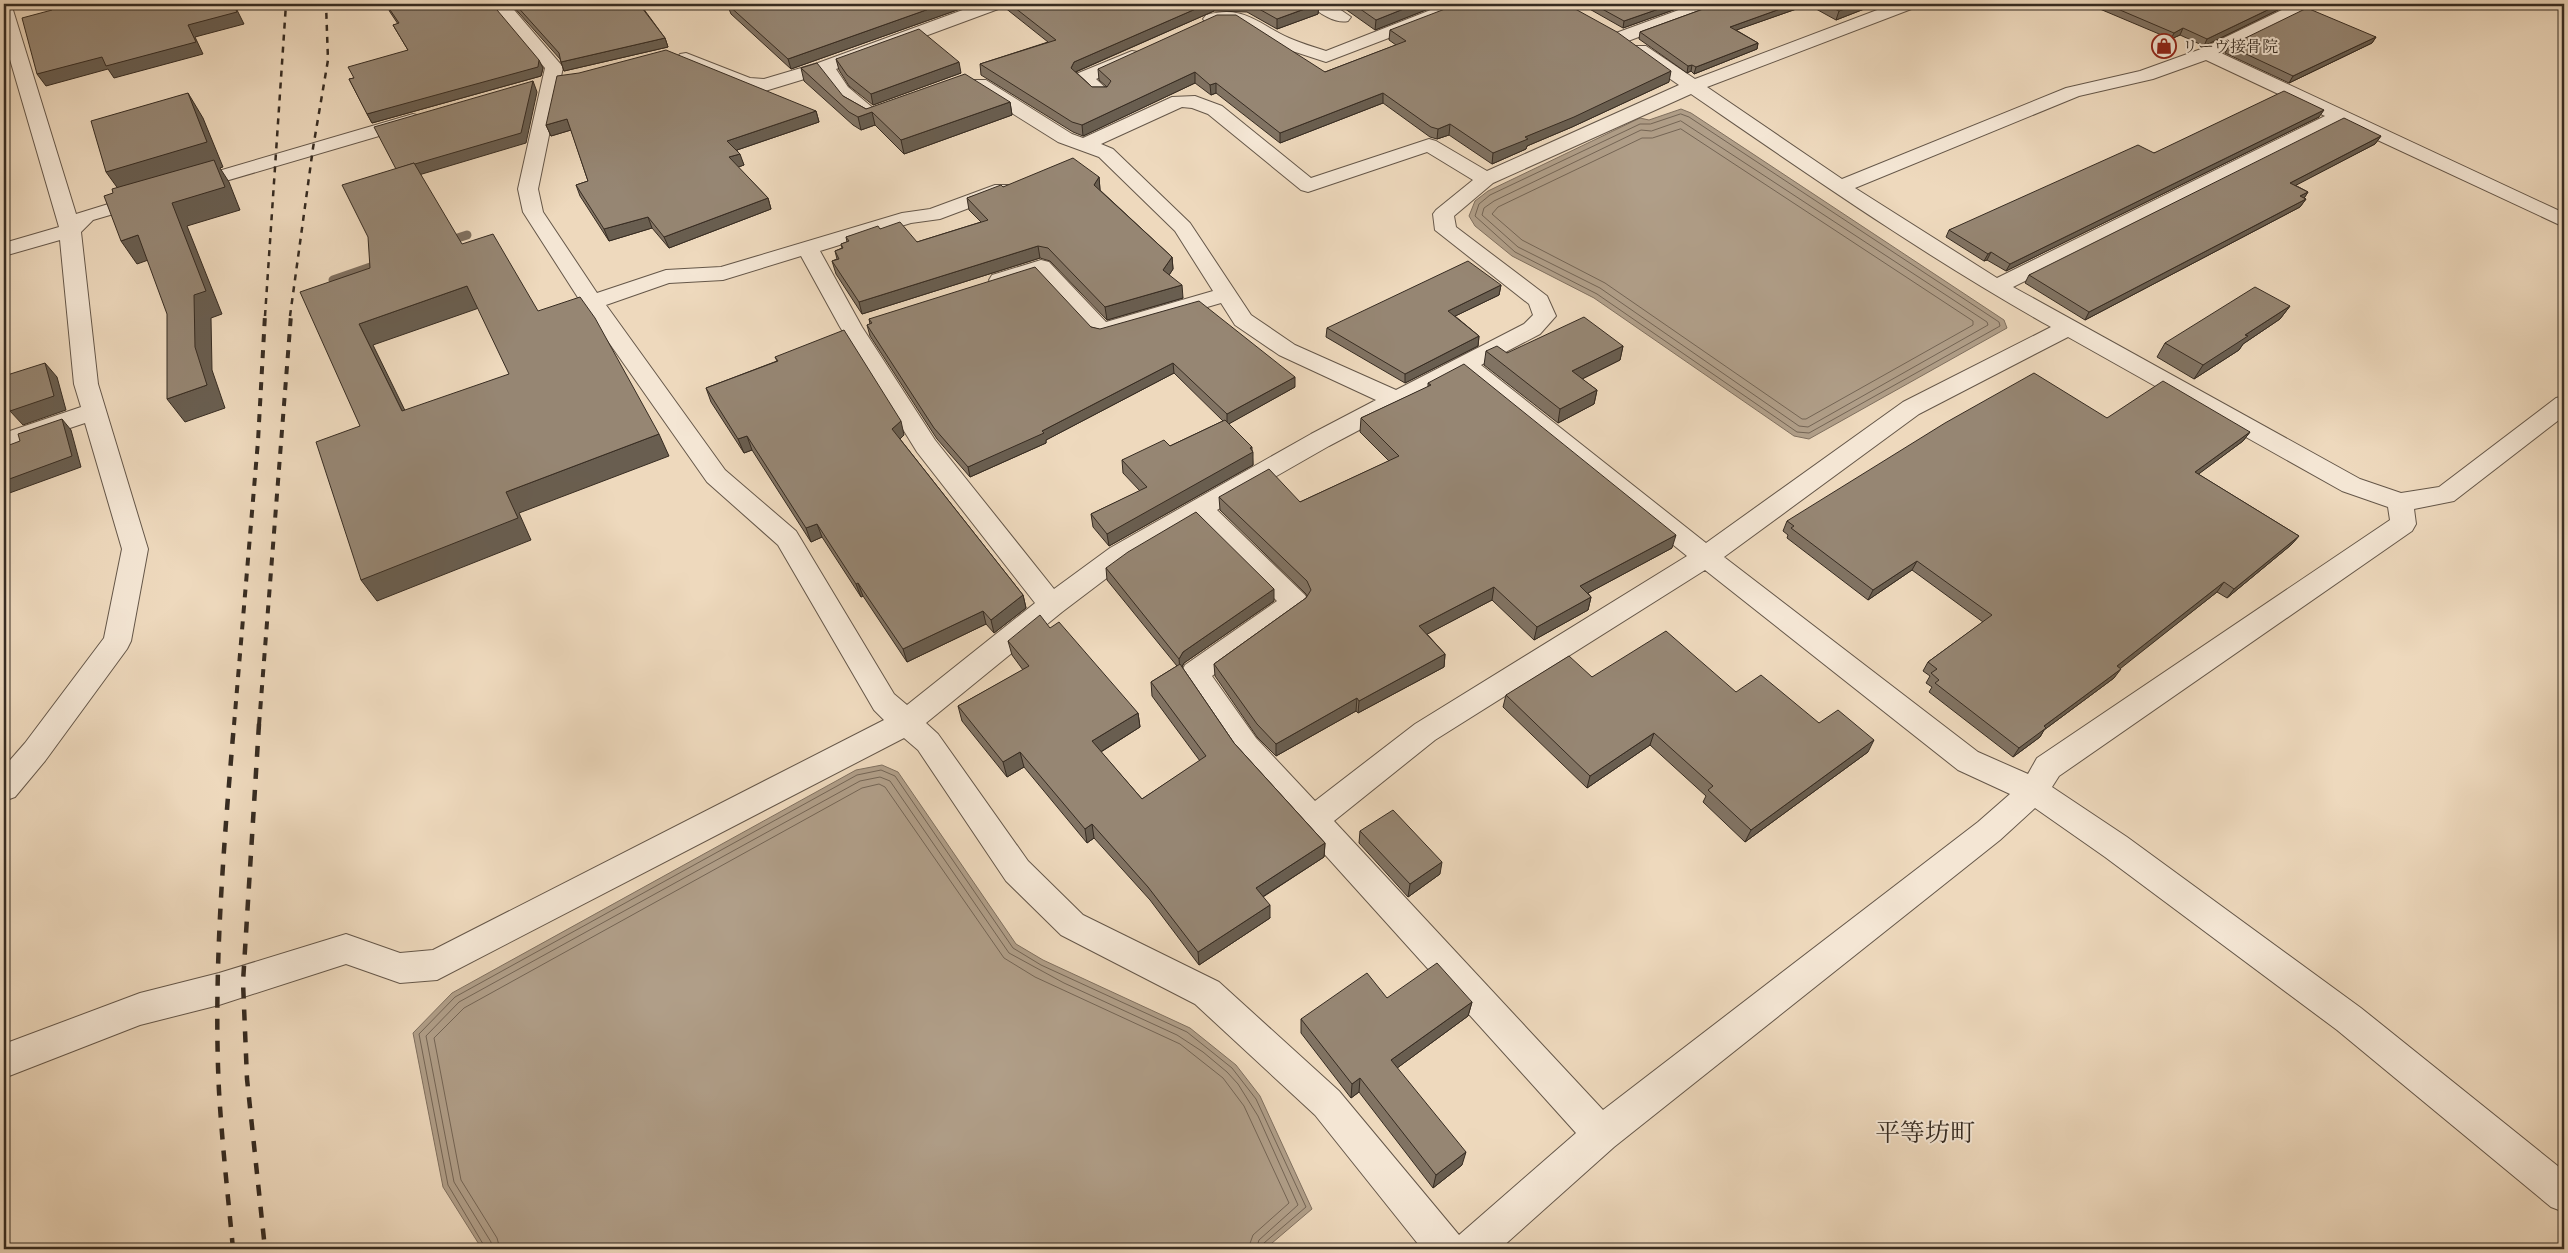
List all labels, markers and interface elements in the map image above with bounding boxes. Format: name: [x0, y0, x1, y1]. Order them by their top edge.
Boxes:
shop icon: リーヴ接骨院: [2151, 33, 2177, 59]
place label: リーヴ接骨院: [2182, 37, 2278, 60]
district label: 平等坊町: [1875, 1117, 1975, 1153]

